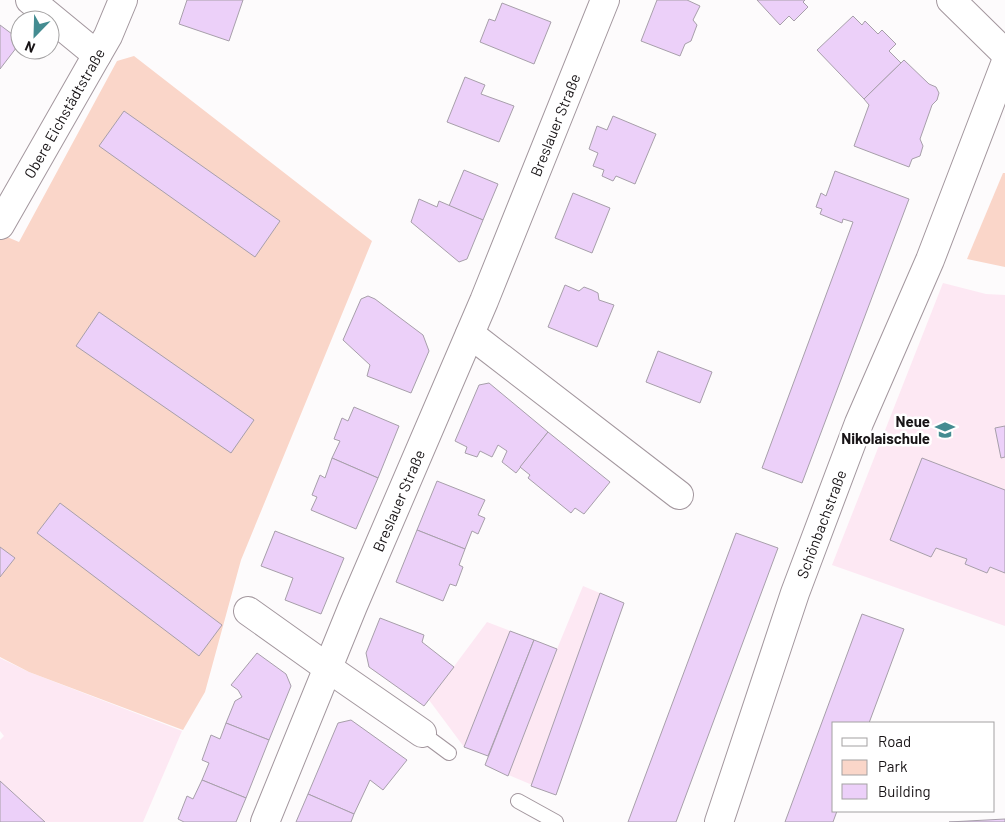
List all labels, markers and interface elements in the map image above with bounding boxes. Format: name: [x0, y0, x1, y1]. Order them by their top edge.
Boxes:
north arrow: [10, 10, 60, 60]
text: N: [22, 38, 37, 57]
street label: Obere Eichstädtstraße: [20, 45, 108, 181]
street label: Breslauer Straße: [526, 71, 584, 179]
place label: Neue Nikolaischule: [841, 412, 930, 447]
school or university icon: Neue Nikolaischule: [934, 419, 956, 441]
street label: Breslauer Straße: [368, 447, 428, 554]
street label: Schönbachstraße: [792, 467, 850, 581]
legend: [832, 722, 995, 812]
text: Road: [878, 732, 911, 750]
text: Park: [878, 757, 908, 775]
text: Building: [878, 782, 931, 800]

